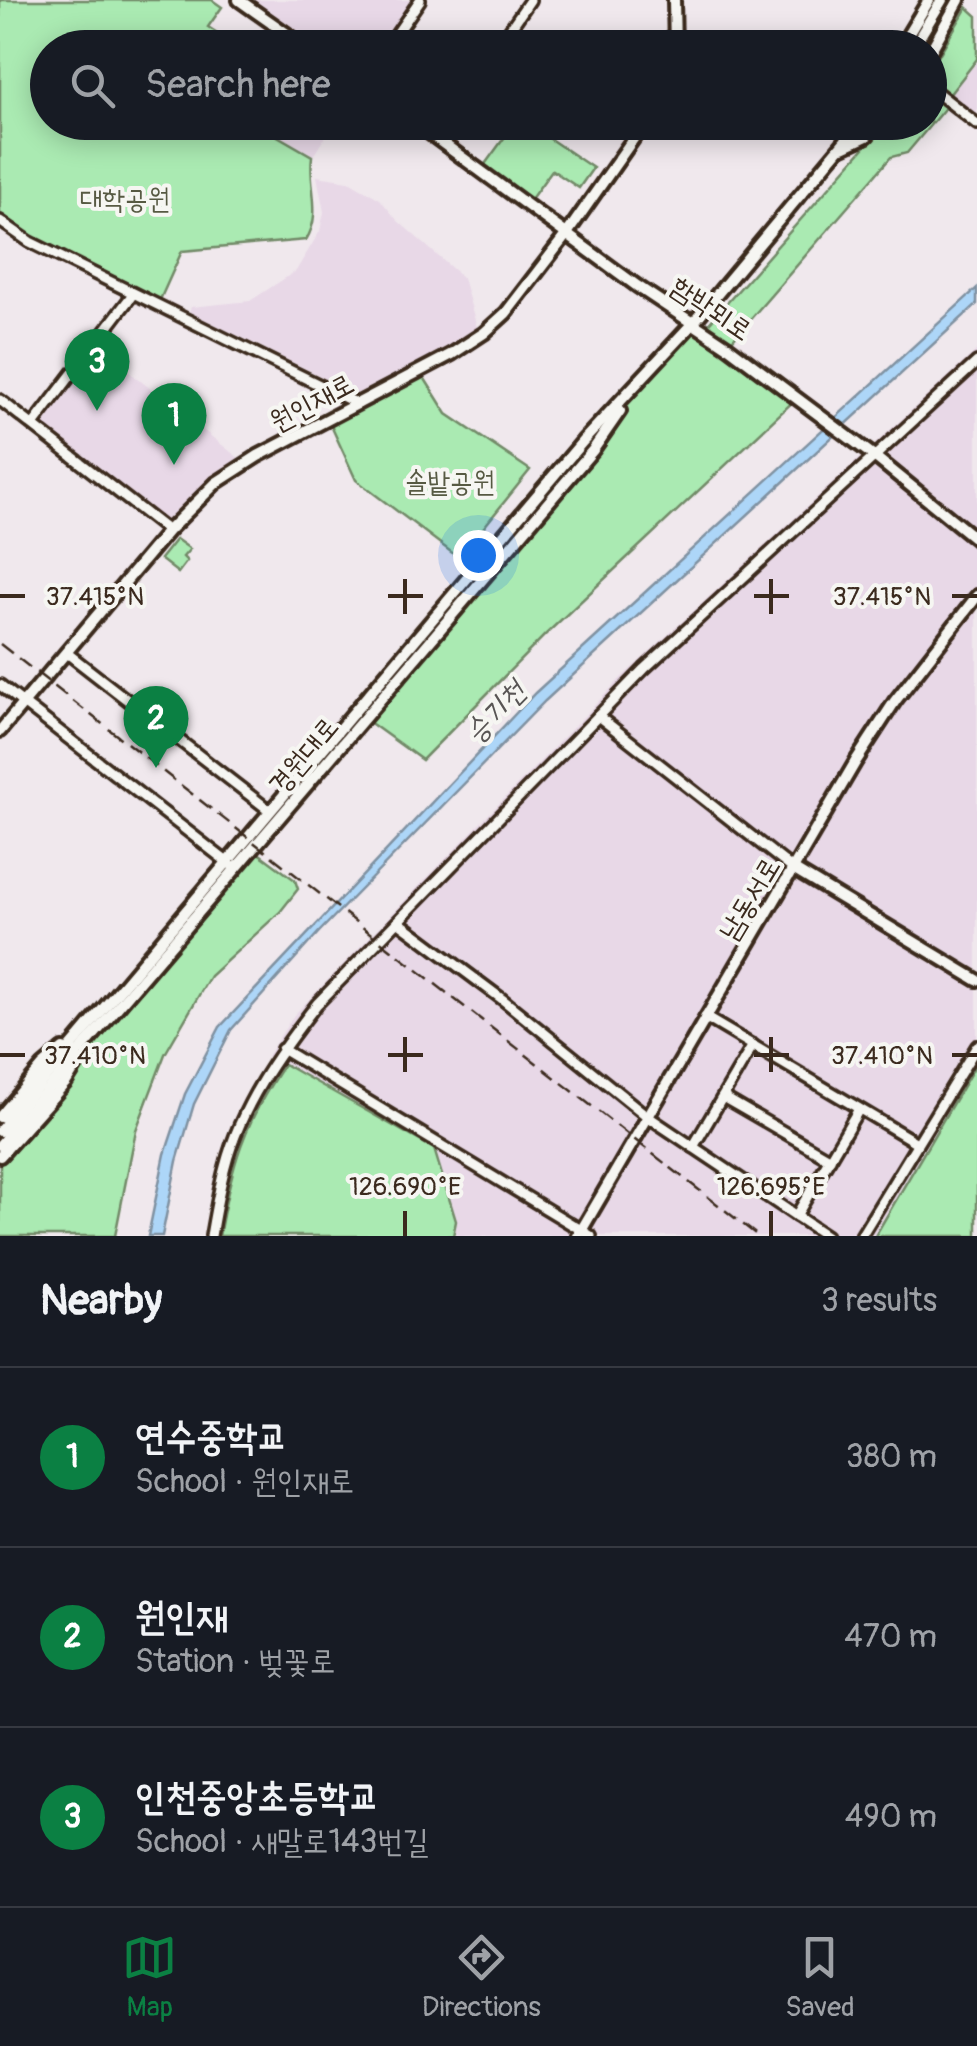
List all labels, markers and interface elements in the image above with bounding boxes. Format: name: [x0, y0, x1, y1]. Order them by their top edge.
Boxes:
search box: [30, 30, 947, 140]
icon: search: [65, 58, 120, 113]
text: Search here: [145, 61, 331, 109]
park label: 대학공원: [80, 182, 170, 217]
street label: 함박뫼로: [664, 269, 758, 349]
pin: 3: [64, 328, 130, 411]
street label: 원인재로: [264, 366, 360, 440]
pin: 1: [142, 382, 206, 465]
park label: 솔밭공원: [405, 465, 495, 500]
your location: [453, 530, 504, 581]
text: 37.415°N: [46, 582, 144, 613]
text: 37.415°N: [833, 582, 931, 613]
water label: 승기천: [457, 671, 535, 751]
pin: 2: [124, 686, 188, 768]
street label: 경원대로: [262, 710, 346, 802]
street label: 남동서로: [712, 851, 788, 947]
text: 37.410°N: [44, 1041, 146, 1072]
text: 37.410°N: [831, 1041, 933, 1072]
text: 126.690°E: [349, 1172, 461, 1203]
text: 126.695°E: [717, 1172, 825, 1203]
text: Nearby: [40, 1275, 162, 1327]
text: 3 results: [821, 1281, 937, 1321]
text: 연수중학교: [135, 1413, 288, 1461]
text: 1: [66, 1437, 79, 1477]
text: 380 m: [846, 1437, 937, 1477]
text: School · 원인재로: [135, 1462, 354, 1502]
text: 원인재: [135, 1593, 227, 1641]
text: 2: [64, 1617, 81, 1657]
text: 470 m: [844, 1617, 937, 1657]
text: Station · 벚꽃로: [135, 1642, 336, 1682]
text: 인천중앙초등학교: [135, 1773, 380, 1821]
text: 3: [64, 1797, 81, 1837]
text: 490 m: [845, 1797, 937, 1837]
text: School · 새말로143번길: [135, 1822, 429, 1862]
tab: Map: [122, 1930, 177, 2025]
tab: Directions: [422, 1930, 541, 2025]
tab: Saved: [785, 1930, 855, 2025]

